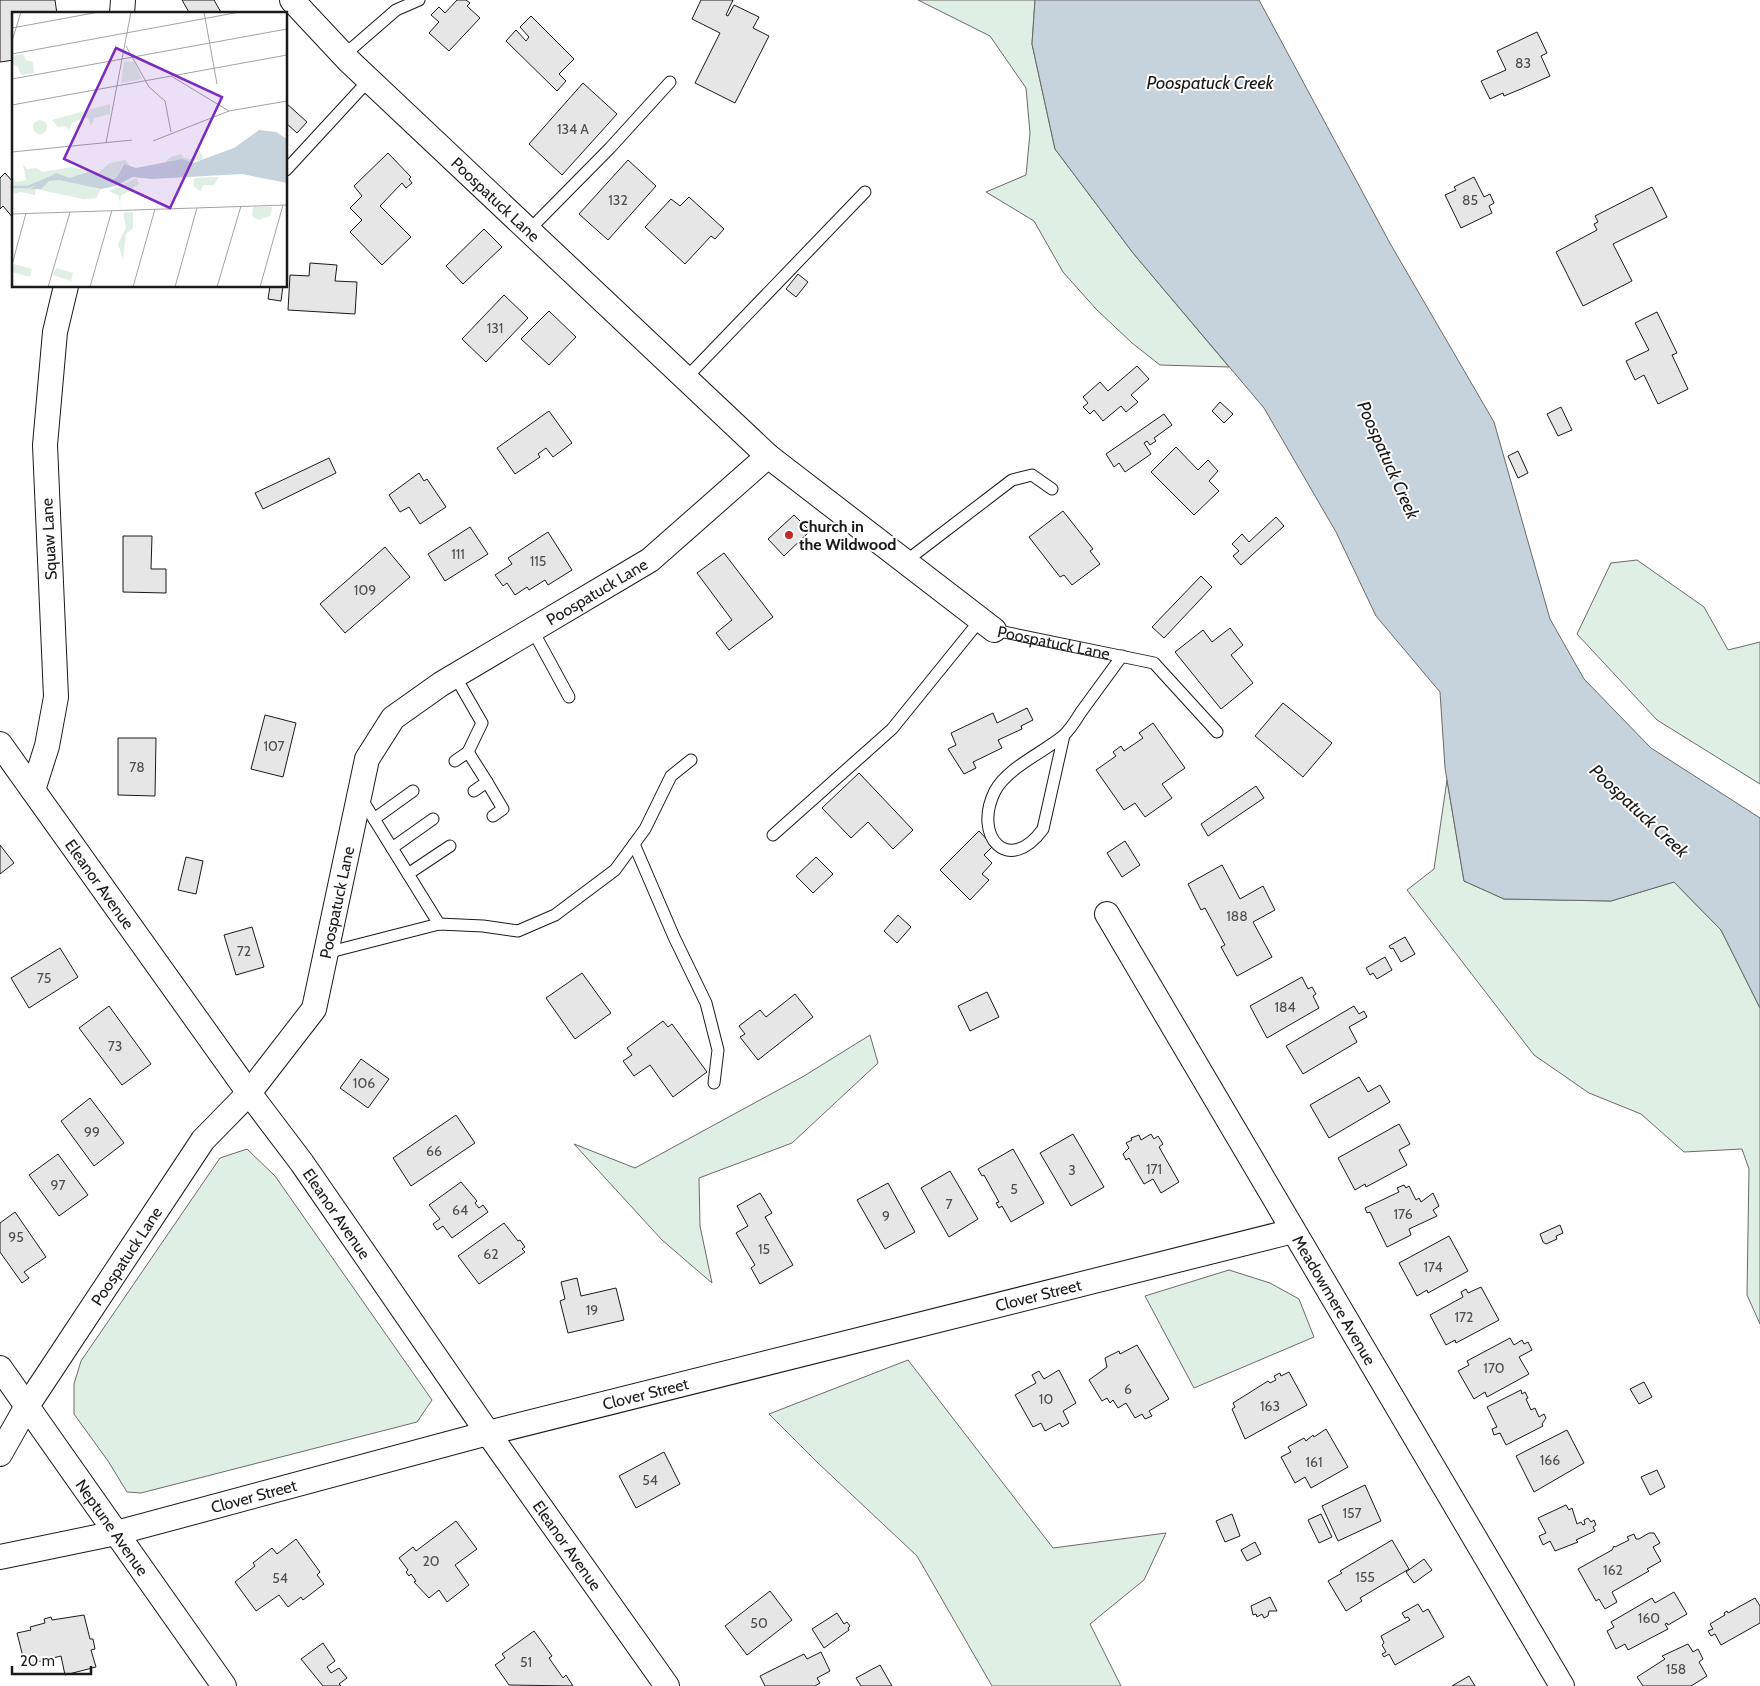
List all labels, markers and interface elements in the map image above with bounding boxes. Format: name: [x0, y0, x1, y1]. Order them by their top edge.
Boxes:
inset map: [12, 12, 288, 288]
house number: 83: [1515, 54, 1531, 72]
water label: Poospatuck Creek: [1146, 72, 1275, 94]
house number: 134 A: [557, 120, 589, 138]
street label: Poospatuck Lane: [448, 153, 544, 245]
house number: 132: [608, 191, 628, 209]
house number: 85: [1462, 191, 1478, 209]
house number: 131: [487, 319, 503, 337]
water label: Poospatuck Creek: [1352, 397, 1424, 524]
street label: Squaw Lane: [37, 497, 61, 581]
place label: Church in the Wildwood: [799, 517, 897, 554]
marker: Church in the Wildwood: [783, 529, 795, 541]
house number: 111: [451, 545, 465, 563]
house number: 115: [530, 552, 546, 570]
street label: Poospatuck Lane: [543, 554, 651, 629]
house number: 109: [354, 581, 376, 599]
street label: Poospatuck Lane: [996, 621, 1112, 663]
house number: 107: [263, 737, 285, 755]
house number: 78: [129, 758, 145, 776]
water label: Poospatuck Creek: [1585, 760, 1694, 863]
street label: Eleanor Avenue: [61, 835, 138, 933]
street label: Poospatuck Lane: [315, 844, 358, 960]
house number: 188: [1226, 907, 1248, 925]
house number: 72: [237, 942, 251, 960]
house number: 75: [37, 969, 51, 987]
house number: 184: [1274, 998, 1296, 1016]
house number: 73: [108, 1037, 122, 1055]
house number: 106: [353, 1074, 375, 1092]
house number: 99: [84, 1123, 100, 1141]
house number: 66: [426, 1142, 442, 1160]
house number: 171: [1146, 1160, 1162, 1178]
house number: 3: [1068, 1161, 1076, 1179]
street label: Eleanor Avenue: [299, 1165, 375, 1263]
house number: 97: [51, 1176, 66, 1194]
house number: 5: [1010, 1180, 1018, 1198]
house number: 7: [945, 1195, 953, 1213]
house number: 64: [452, 1201, 468, 1219]
street label: Poospatuck Lane: [87, 1203, 166, 1309]
house number: 176: [1393, 1205, 1413, 1223]
house number: 9: [882, 1207, 890, 1225]
house number: 95: [8, 1228, 24, 1246]
street label: Meadowmere Avenue: [1289, 1232, 1380, 1368]
house number: 15: [758, 1240, 770, 1258]
house number: 62: [483, 1245, 499, 1263]
house number: 174: [1423, 1258, 1443, 1276]
street label: Clover Street: [993, 1275, 1084, 1315]
house number: 19: [586, 1301, 598, 1319]
house number: 172: [1455, 1308, 1473, 1326]
house number: 170: [1483, 1359, 1505, 1377]
street label: Clover Street: [600, 1373, 691, 1413]
house number: 6: [1124, 1380, 1132, 1398]
house number: 10: [1039, 1390, 1053, 1408]
house number: 163: [1260, 1397, 1280, 1415]
house number: 166: [1540, 1451, 1560, 1469]
house number: 161: [1306, 1453, 1322, 1471]
house number: 54: [642, 1471, 658, 1489]
street label: Clover Street: [209, 1475, 299, 1517]
street label: Neptune Avenue: [72, 1476, 153, 1579]
street label: Eleanor Avenue: [529, 1497, 606, 1594]
house number: 157: [1342, 1504, 1362, 1522]
house number: 20: [422, 1552, 440, 1570]
house number: 162: [1603, 1561, 1623, 1579]
house number: 155: [1355, 1568, 1375, 1586]
house number: 54: [272, 1569, 288, 1587]
house number: 160: [1638, 1609, 1660, 1627]
house number: 50: [750, 1614, 768, 1632]
scale bar: [12, 1644, 91, 1676]
text: 20 m: [20, 1652, 55, 1670]
house number: 51: [520, 1653, 532, 1671]
house number: 158: [1666, 1660, 1686, 1678]

